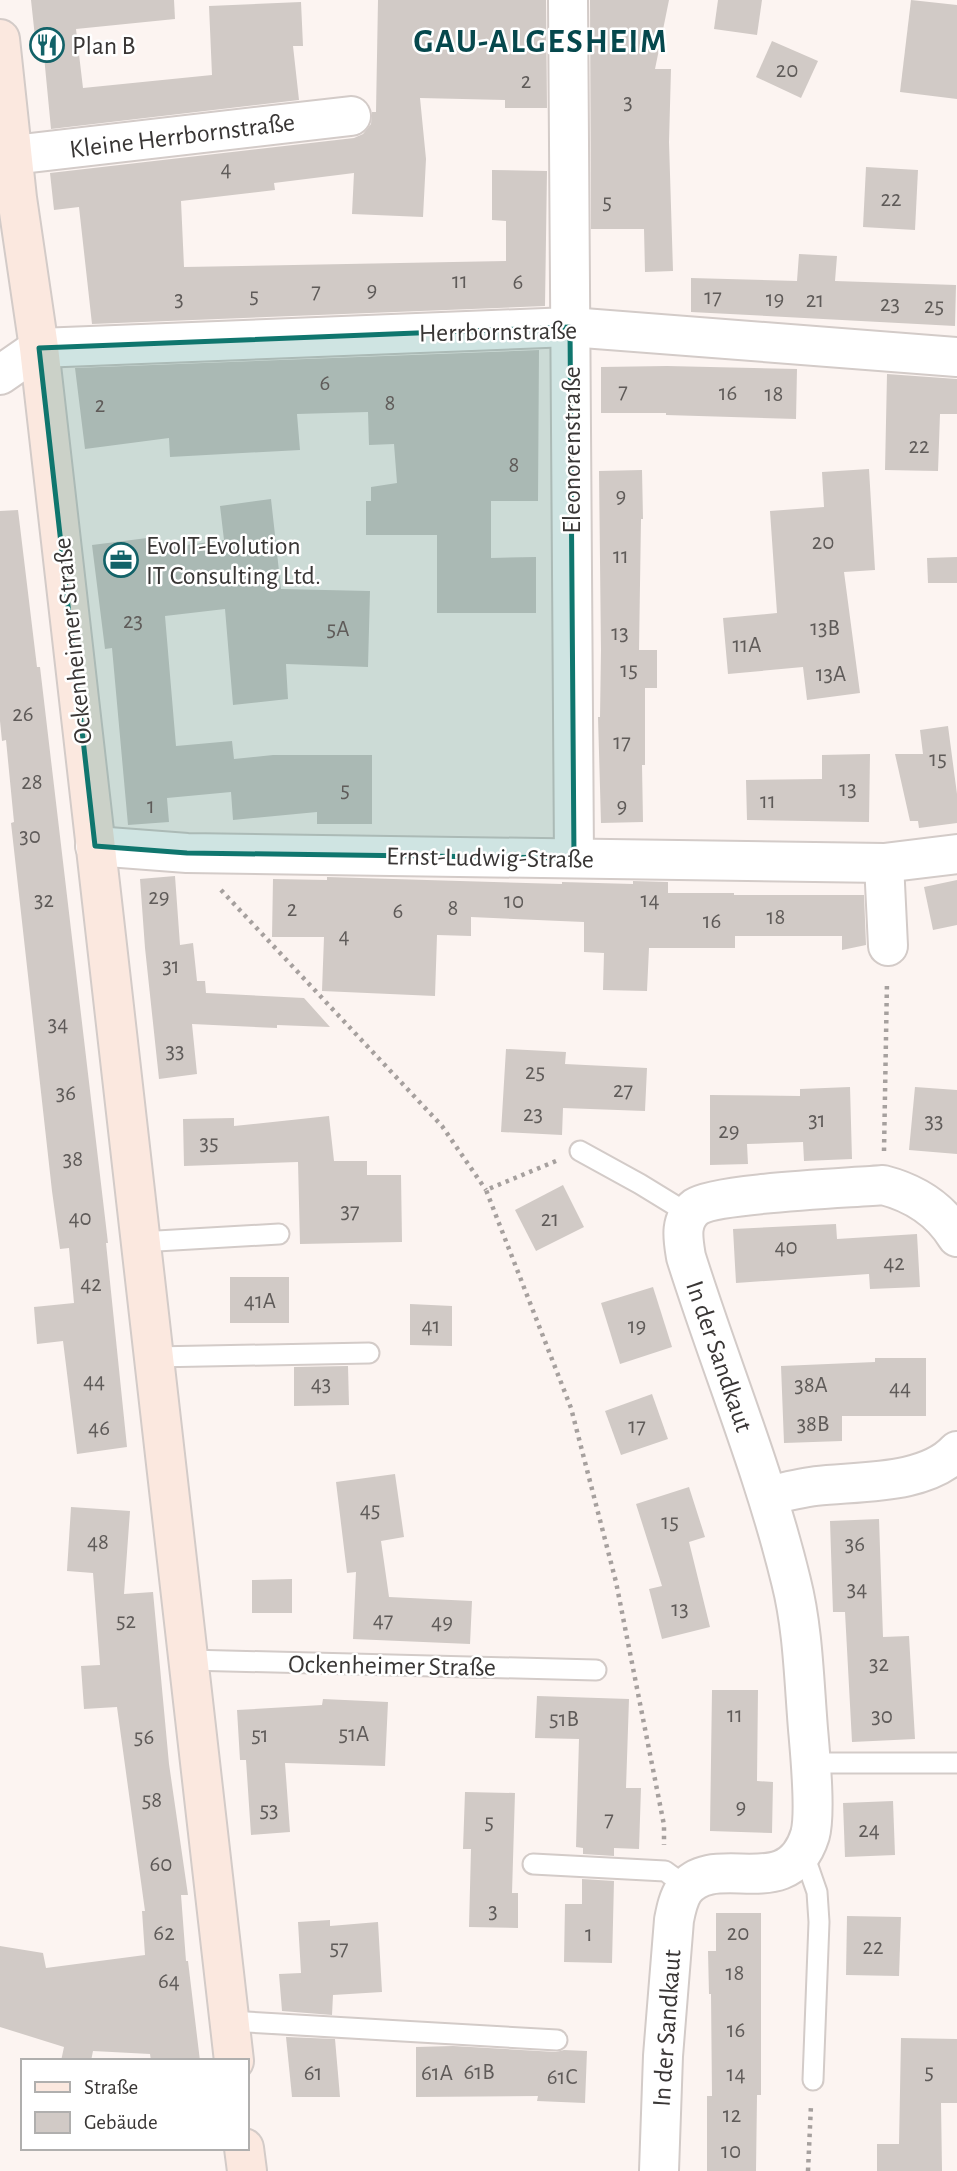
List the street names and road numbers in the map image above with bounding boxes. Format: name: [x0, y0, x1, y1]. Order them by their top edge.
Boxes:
street label: Kleine Herrbornstraße: [68, 109, 296, 163]
street label: Herrbornstraße: [419, 318, 577, 346]
street label: Eleonorenstraße: [559, 366, 585, 534]
street label: Ockenheimer Straße: [49, 536, 97, 746]
street label: Ernst-Ludwig-Straße: [386, 843, 594, 873]
street label: In der Sandkaut: [681, 1277, 757, 1435]
street label: Ockenheimer Straße: [288, 1651, 496, 1681]
street label: In der Sandkaut: [649, 1948, 685, 2108]

